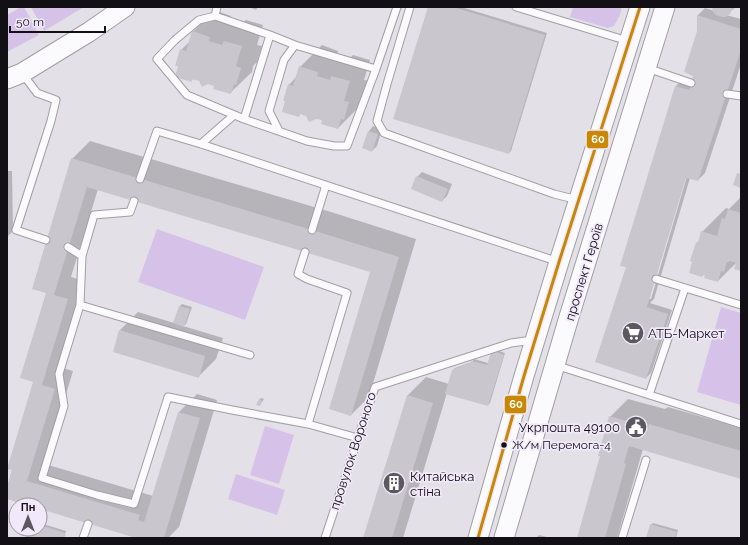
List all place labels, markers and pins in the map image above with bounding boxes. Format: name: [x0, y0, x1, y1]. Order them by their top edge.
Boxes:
supermarket icon: АТБ-Маркет: [620, 320, 646, 346]
place label: АТБ-Маркет: [648, 326, 725, 341]
public building icon: Укрпошта 49100: [623, 414, 649, 440]
place label: Укрпошта 49100: [519, 420, 620, 435]
place label: Ж/м Перемога-4: [512, 438, 611, 452]
marker: Ж/м Перемога-4: [499, 440, 509, 450]
place label: Китайська стіна: [410, 469, 474, 499]
building icon: Китайська стіна: [381, 470, 407, 496]

